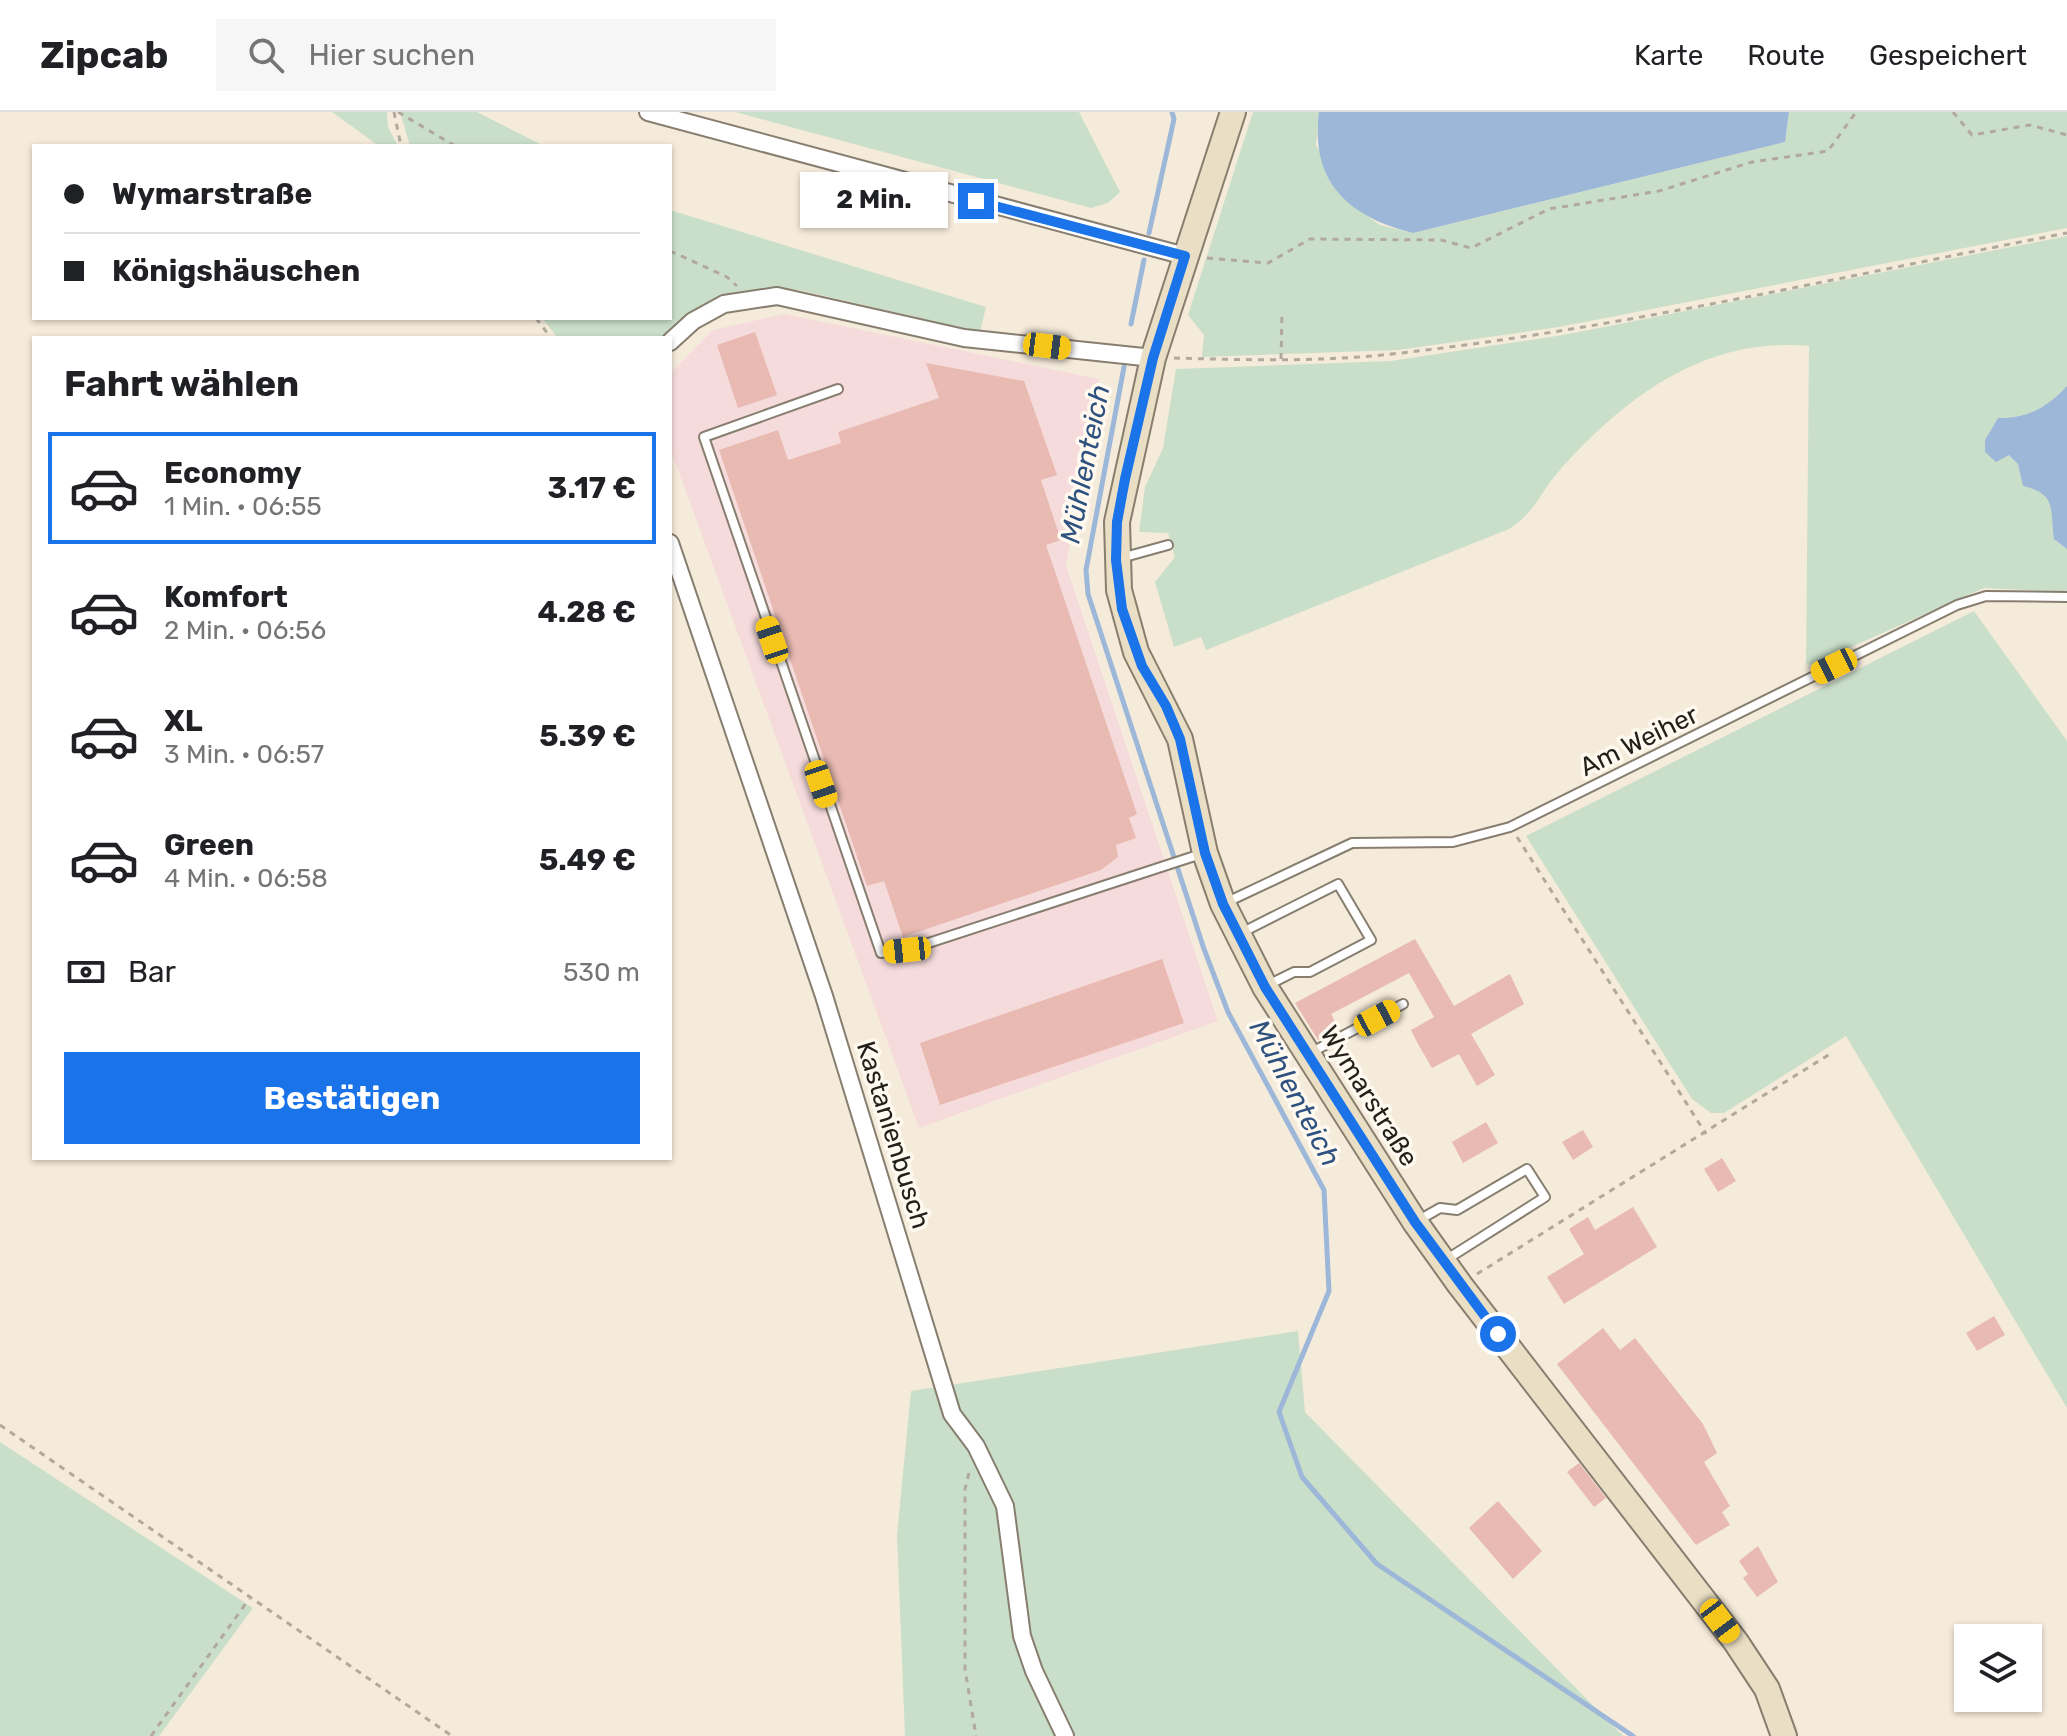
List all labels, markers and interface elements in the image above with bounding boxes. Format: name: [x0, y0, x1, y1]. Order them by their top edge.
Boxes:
search box: [216, 19, 776, 91]
text: Zipcab: [40, 32, 168, 78]
icon: search: [244, 33, 288, 77]
text: Hier suchen: [308, 37, 475, 73]
text: Karte: [1634, 39, 1703, 72]
text: Route: [1747, 39, 1825, 72]
text: Gespeichert: [1869, 39, 2027, 72]
callout: 2 Min.: [800, 173, 948, 229]
text: Wymarstraße: [112, 176, 312, 212]
route end: [958, 183, 994, 219]
text: 2 Min.: [836, 184, 912, 215]
text: Königshäuschen: [112, 253, 360, 289]
car: [1022, 331, 1072, 361]
text: Fahrt wählen: [64, 362, 299, 405]
water label: Mühlenteich: [1053, 382, 1117, 546]
icon: car: [68, 452, 140, 524]
text: Economy: [164, 455, 302, 491]
text: 3.17 €: [548, 470, 636, 506]
text: 1 Min. · 06:55: [164, 491, 322, 522]
icon: car: [68, 576, 140, 648]
text: Komfort: [164, 579, 288, 615]
text: 4.28 €: [537, 594, 636, 630]
car: [753, 613, 791, 667]
text: 2 Min. · 06:56: [164, 615, 326, 646]
car: [1807, 645, 1861, 687]
street label: Am Weiher: [1575, 699, 1703, 783]
icon: car: [68, 700, 140, 772]
text: XL: [164, 703, 203, 739]
text: 5.39 €: [539, 718, 636, 754]
text: 3 Min. · 06:57: [164, 739, 324, 770]
car: [802, 757, 840, 811]
icon: car: [68, 824, 140, 896]
text: Green: [164, 827, 254, 863]
text: 5.49 €: [539, 842, 636, 878]
text: 4 Min. · 06:58: [164, 863, 328, 894]
car: [882, 936, 932, 964]
icon: cash: [64, 950, 108, 994]
text: Bar: [128, 954, 176, 990]
text: 530 m: [563, 957, 640, 988]
car: [1350, 996, 1404, 1040]
water label: Mühlenteich: [1243, 1014, 1347, 1172]
street label: Wymarstraße: [1314, 1020, 1424, 1172]
street label: Kastanienbusch: [850, 1037, 936, 1233]
button: Bestätigen: [64, 1052, 640, 1144]
route start: [1480, 1316, 1516, 1352]
car: [1696, 1595, 1744, 1647]
map controls: [1954, 1624, 2042, 1712]
button: layers: [1954, 1624, 2042, 1712]

